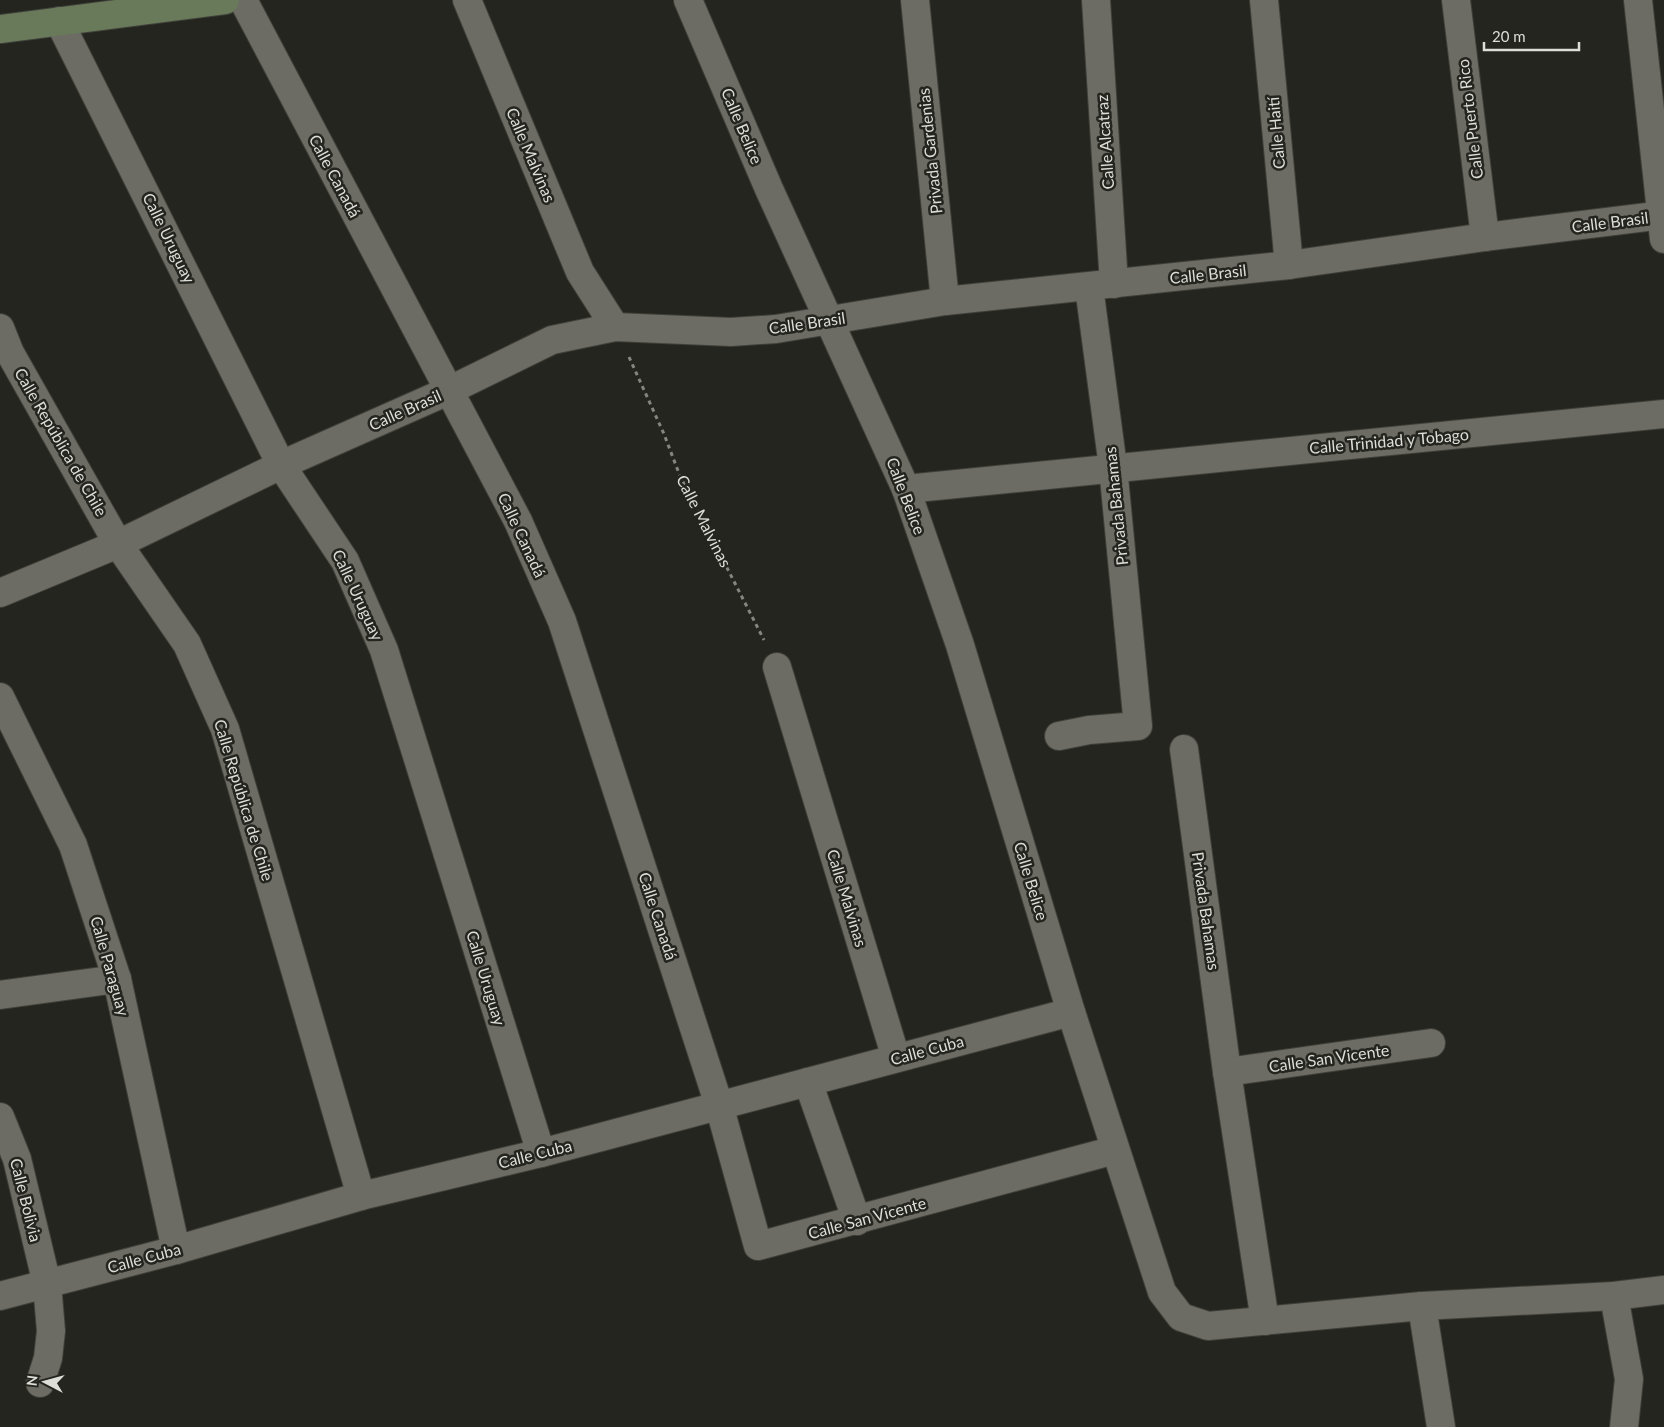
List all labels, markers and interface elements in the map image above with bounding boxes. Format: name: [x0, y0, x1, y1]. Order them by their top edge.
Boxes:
scale bar: [1484, 20, 1579, 52]
text: 20 m: [1492, 27, 1526, 45]
street label: Calle Puerto Rico: [1453, 58, 1486, 180]
street label: Calle Belice: [718, 85, 767, 167]
street label: Privada Gardenias: [913, 87, 946, 215]
street label: Calle Alcatraz: [1092, 94, 1117, 190]
street label: Calle Haití: [1263, 95, 1288, 170]
street label: Calle Malvinas: [503, 105, 560, 205]
street label: Calle Canadá: [306, 131, 365, 220]
street label: Calle Uruguay: [139, 189, 200, 287]
street label: Calle Brasil: [1571, 207, 1649, 236]
street label: Calle Brasil: [1169, 260, 1247, 287]
street label: Calle Brasil: [767, 308, 846, 337]
street label: Calle República de Chile: [11, 364, 112, 519]
street label: Calle Brasil: [366, 385, 444, 434]
street label: Calle Trinidad y Tobago: [1308, 424, 1470, 457]
street label: Privada Bahamas: [1100, 446, 1131, 566]
street label: Calle Belice: [883, 455, 930, 537]
street label: Calle Malvinas: [673, 471, 736, 570]
street label: Calle Canadá: [495, 489, 550, 580]
street label: Calle Uruguay: [329, 546, 388, 644]
street label: Calle República de Chile: [211, 717, 278, 883]
street label: Calle Belice: [1011, 839, 1052, 922]
street label: Calle Malvinas: [824, 847, 871, 949]
street label: Privada Bahamas: [1189, 851, 1224, 971]
street label: Calle Canadá: [635, 870, 682, 962]
street label: Calle Paraguay: [87, 914, 134, 1019]
street label: Calle Uruguay: [463, 928, 510, 1028]
street label: Calle Cuba: [888, 1031, 966, 1068]
street label: Calle San Vicente: [1268, 1040, 1390, 1075]
street label: Calle Cuba: [496, 1135, 574, 1172]
street label: Calle Bolivia: [7, 1156, 46, 1244]
street label: Calle San Vicente: [806, 1193, 928, 1242]
street label: Calle Cuba: [105, 1239, 183, 1276]
north arrow: [20, 1357, 70, 1407]
text: N: [23, 1374, 41, 1387]

